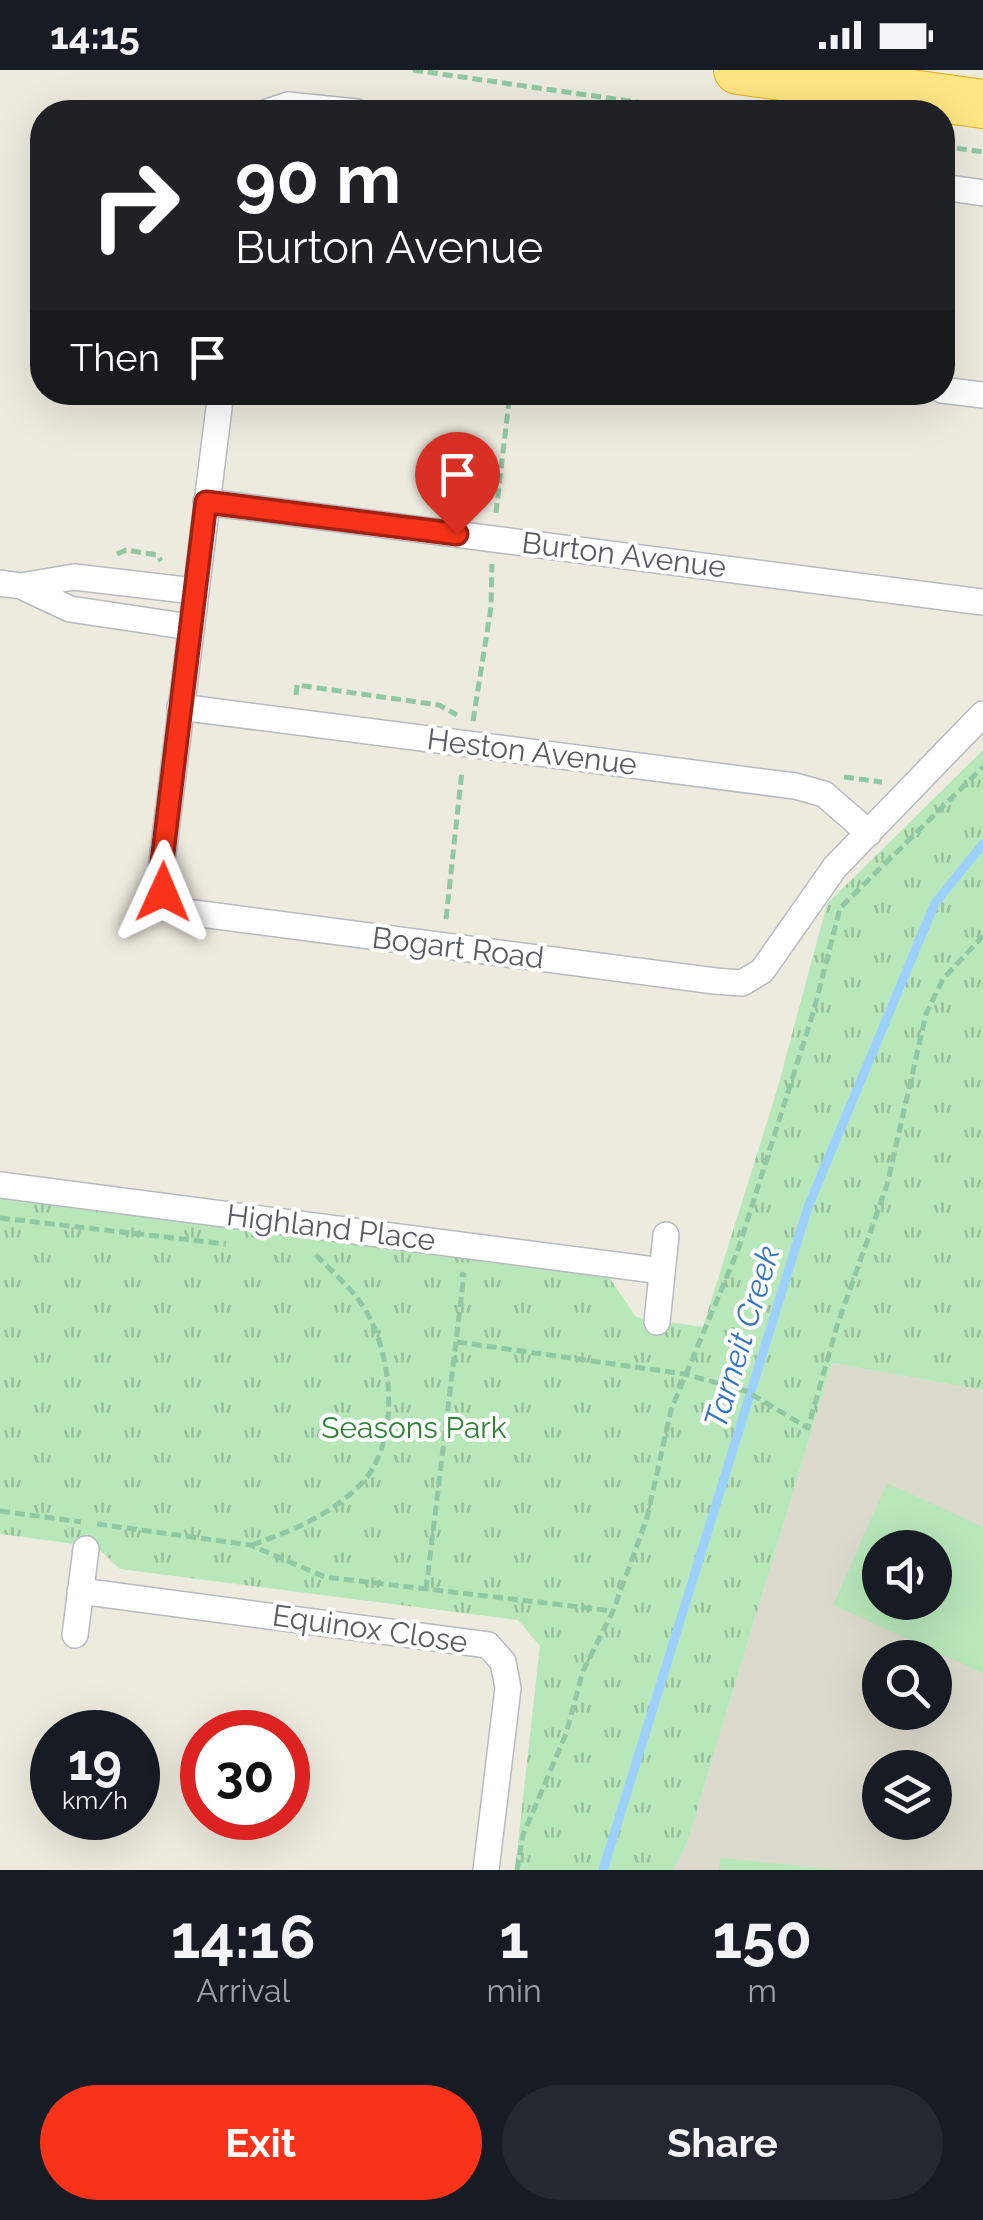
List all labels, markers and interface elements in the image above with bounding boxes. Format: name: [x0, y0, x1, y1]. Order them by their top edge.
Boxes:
text: 14:15: [50, 13, 140, 58]
text: 90 m: [235, 137, 401, 219]
icon: right: [70, 140, 200, 270]
text: Burton Avenue: [235, 221, 543, 274]
icon: arrive: [180, 330, 235, 385]
text: Then: [70, 335, 160, 380]
pin: [415, 432, 500, 535]
icon: arrive: [430, 447, 485, 502]
street label: Burton Avenue: [520, 525, 728, 584]
street label: Heston Avenue: [425, 721, 639, 782]
position arrow: [111, 840, 215, 944]
street label: Bogart Road: [370, 920, 546, 975]
street label: Highland Place: [225, 1197, 437, 1258]
water label: Tarneit Creek: [696, 1241, 787, 1432]
park label: Seasons Park: [321, 1410, 507, 1445]
map controls: [862, 1530, 952, 1840]
button: sound: [862, 1530, 952, 1620]
street label: Equinox Close: [270, 1597, 470, 1660]
button: search: [862, 1640, 952, 1730]
speed limit sign: 30: [180, 1710, 310, 1840]
text: 19: [68, 1733, 122, 1792]
button: layers: [862, 1750, 952, 1840]
text: km/h: [62, 1785, 128, 1815]
text: 14:16: [171, 1902, 316, 1972]
text: 1: [499, 1902, 529, 1972]
text: 150: [712, 1902, 812, 1972]
text: Arrival: [196, 1972, 290, 2009]
text: min: [487, 1972, 542, 2009]
text: m: [748, 1972, 777, 2009]
button: Exit: [40, 2085, 482, 2200]
button: Share: [502, 2085, 943, 2200]

